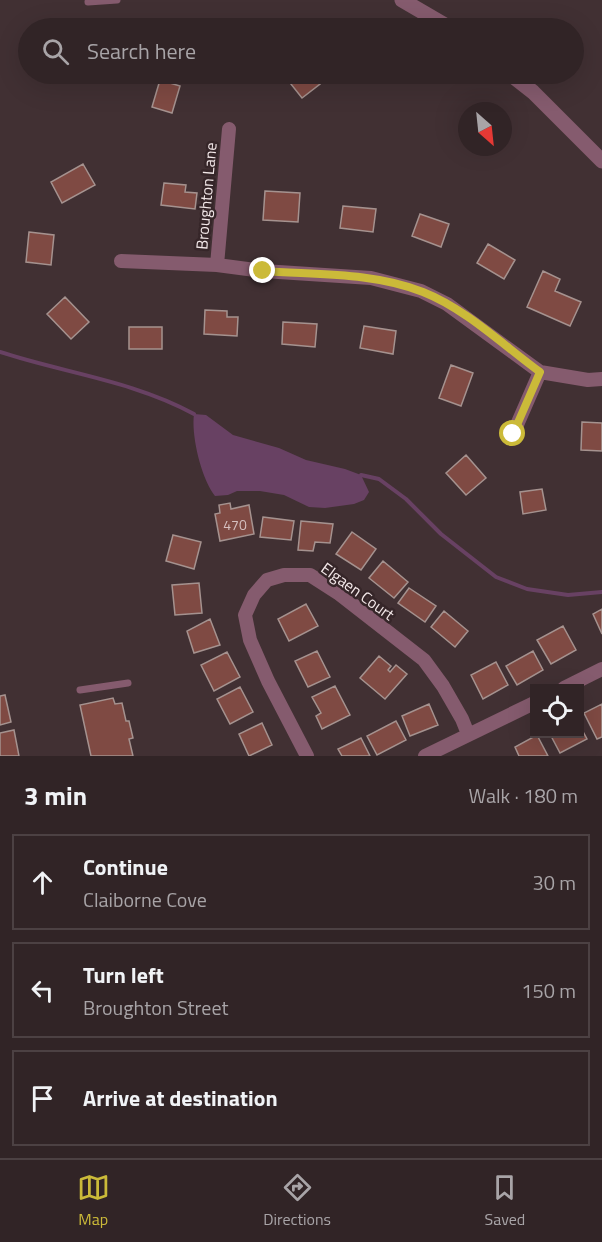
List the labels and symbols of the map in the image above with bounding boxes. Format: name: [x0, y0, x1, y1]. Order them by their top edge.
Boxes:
north arrow: [458, 102, 512, 156]
street label: Broughton Lane: [189, 141, 223, 251]
route end: [249, 257, 275, 283]
route start: [499, 420, 525, 446]
house number: 470: [223, 514, 247, 535]
street label: Elgaen Court: [316, 556, 400, 626]

